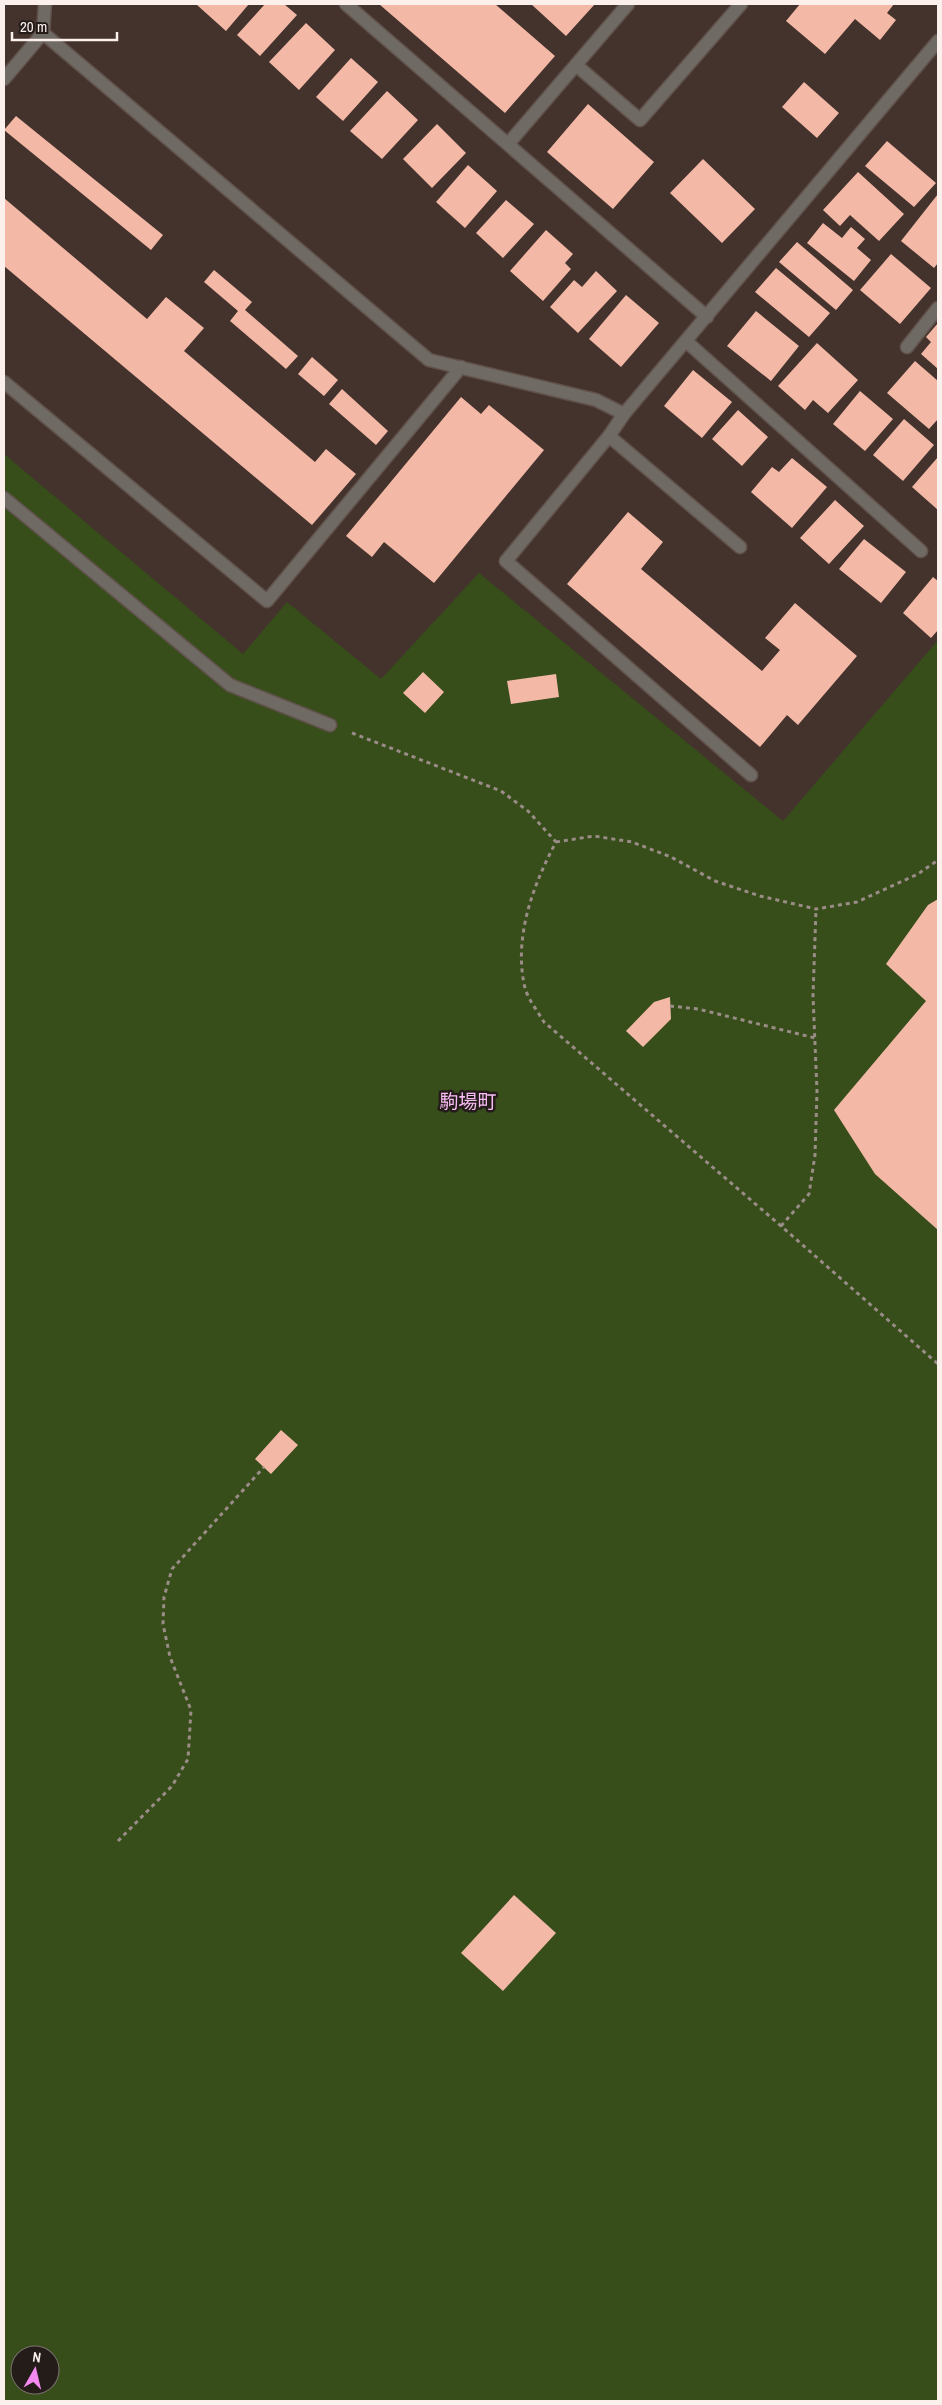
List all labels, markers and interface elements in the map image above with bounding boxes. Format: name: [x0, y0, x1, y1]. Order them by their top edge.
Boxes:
scale bar: [12, 10, 118, 42]
text: 20 m: [20, 16, 47, 37]
district label: 駒場町: [439, 1088, 497, 1114]
north arrow: [10, 2345, 60, 2395]
text: N: [31, 2348, 42, 2367]

